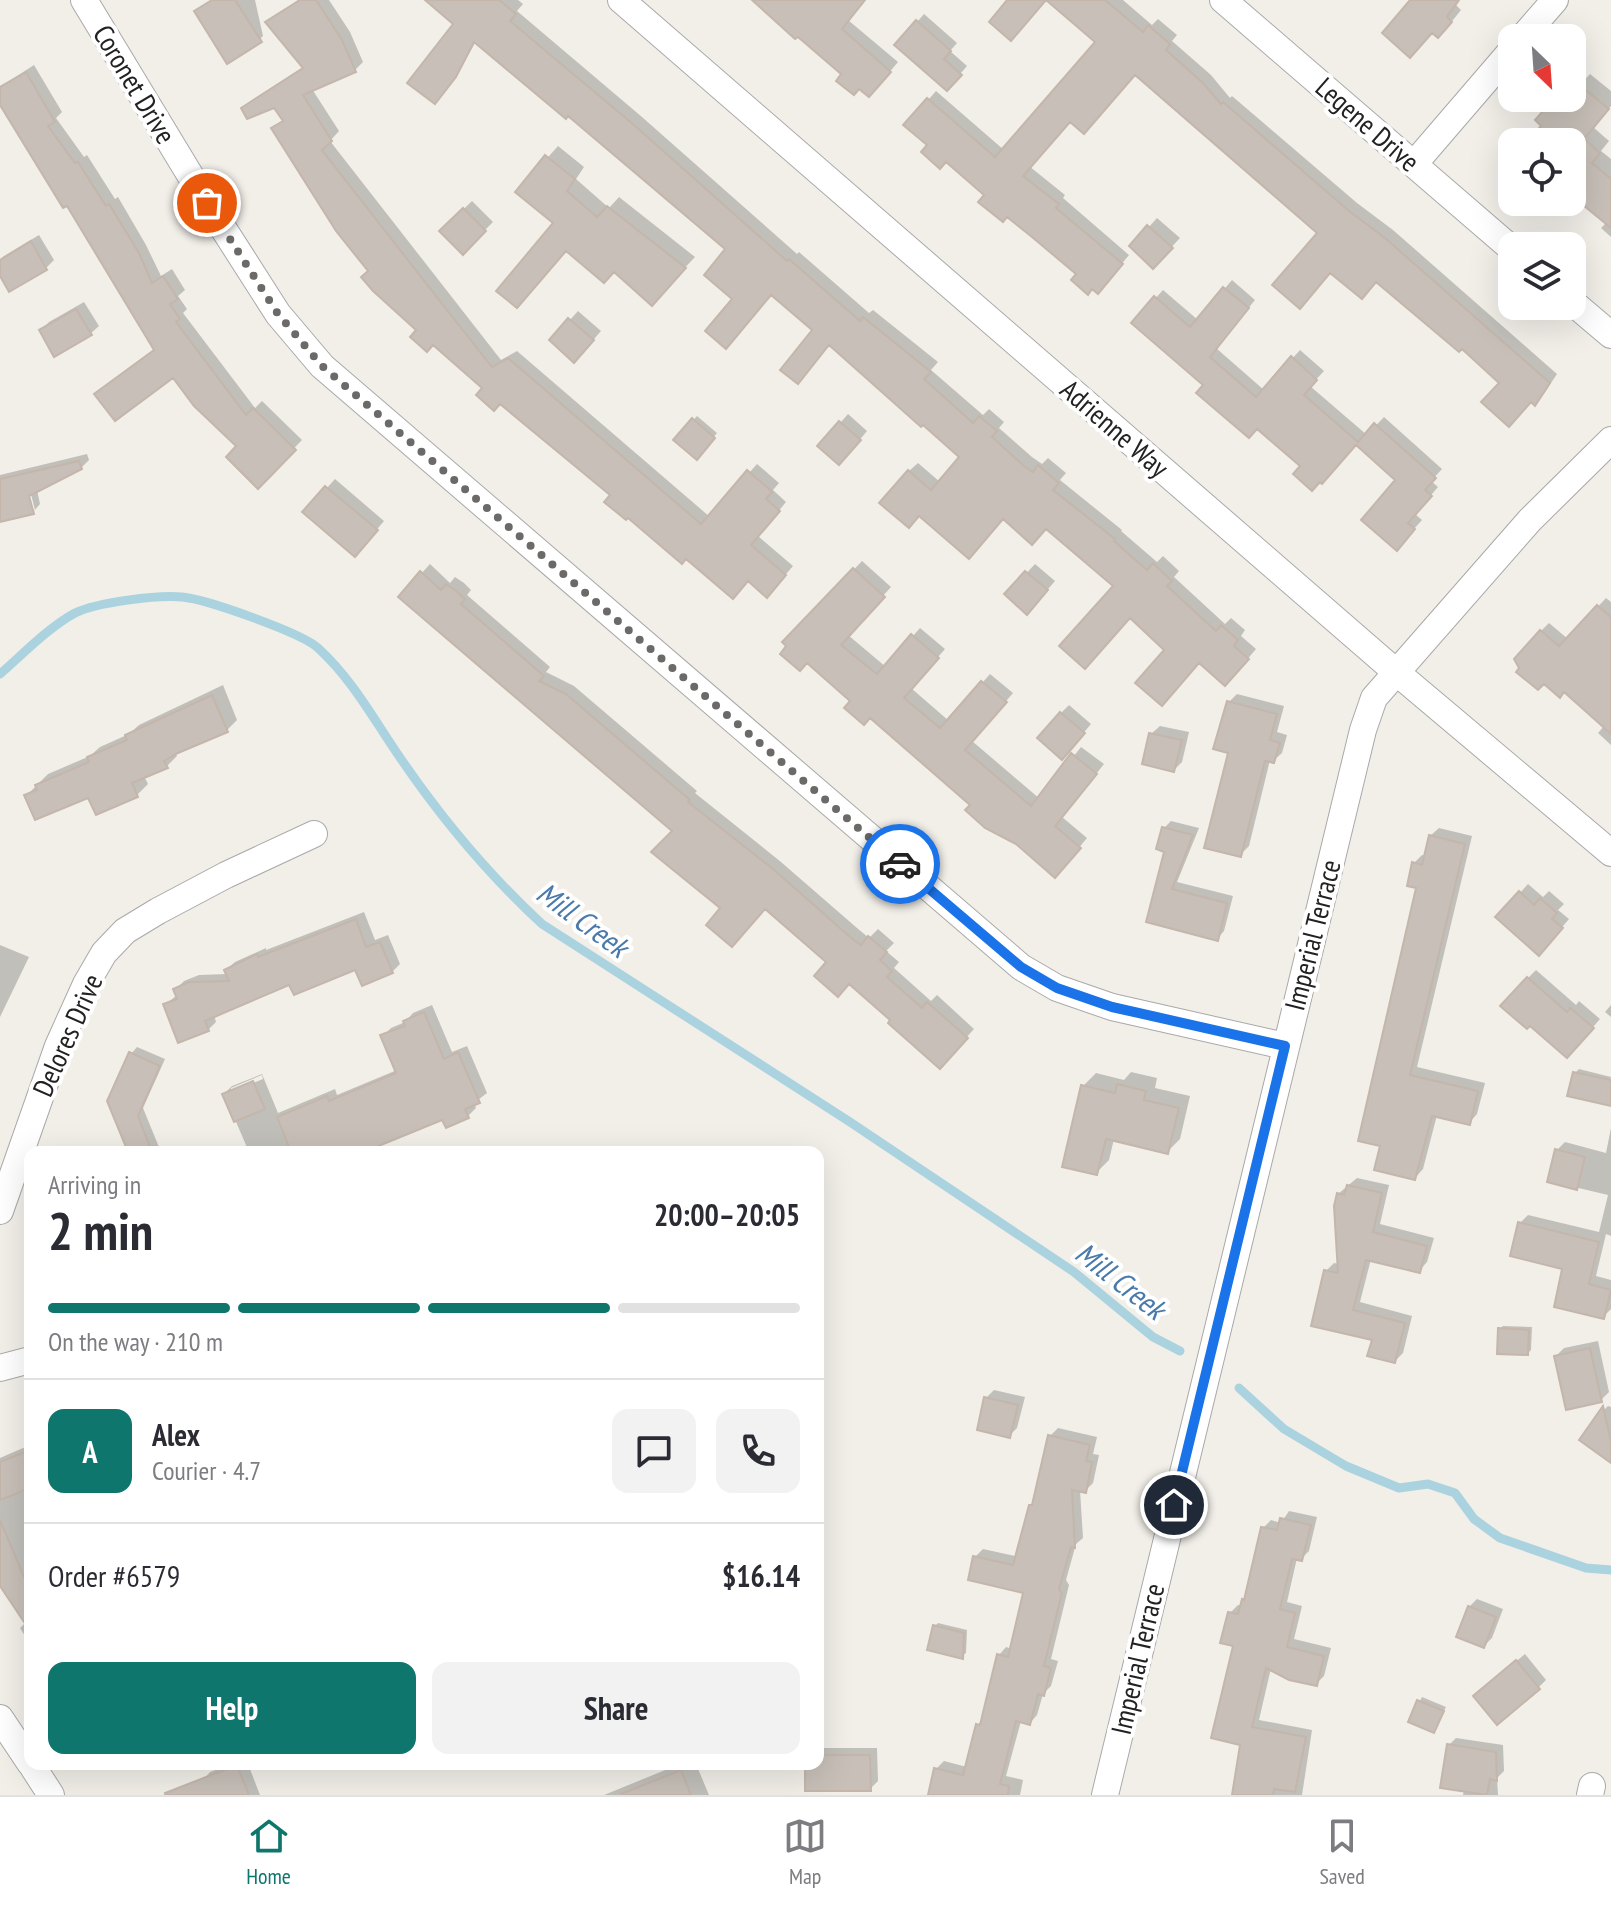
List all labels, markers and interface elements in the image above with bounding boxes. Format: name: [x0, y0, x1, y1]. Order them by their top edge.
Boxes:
street label: Coronet Drive: [85, 18, 185, 150]
north arrow: [1498, 24, 1586, 112]
map controls: [1498, 24, 1586, 320]
street label: Legene Drive: [1308, 69, 1428, 179]
button: locate: [1498, 128, 1586, 216]
pin: [173, 169, 241, 237]
icon: bag: [185, 181, 229, 225]
button: layers: [1498, 232, 1586, 320]
street label: Adrienne Way: [1053, 371, 1177, 486]
courier: [860, 824, 940, 904]
icon: car: [878, 842, 922, 886]
street label: Imperial Terrace: [1275, 856, 1349, 1014]
water label: Mill Creek: [530, 873, 639, 967]
street label: Delores Drive: [24, 968, 110, 1102]
text: Arriving in: [48, 1168, 141, 1201]
text: 20:00–20:05: [654, 1195, 800, 1234]
text: 2 min: [48, 1197, 153, 1264]
water label: Mill Creek: [1068, 1233, 1177, 1329]
text: On the way · 210 m: [48, 1325, 223, 1358]
button: chat: [612, 1409, 696, 1493]
button: phone: [716, 1409, 800, 1493]
text: Alex: [152, 1415, 200, 1454]
text: A: [82, 1432, 98, 1471]
text: Courier · 4.7: [152, 1454, 261, 1487]
pin: [1140, 1471, 1208, 1539]
icon: home: [1152, 1483, 1196, 1527]
text: Order #6579: [48, 1556, 180, 1595]
text: $16.14: [722, 1556, 800, 1595]
street label: Imperial Terrace: [1102, 1580, 1172, 1738]
button: Help: [48, 1662, 416, 1754]
button: Share: [432, 1662, 800, 1754]
tab: Home: [246, 1814, 291, 1890]
tab: Map: [783, 1814, 827, 1890]
tab: Saved: [1319, 1814, 1365, 1890]

